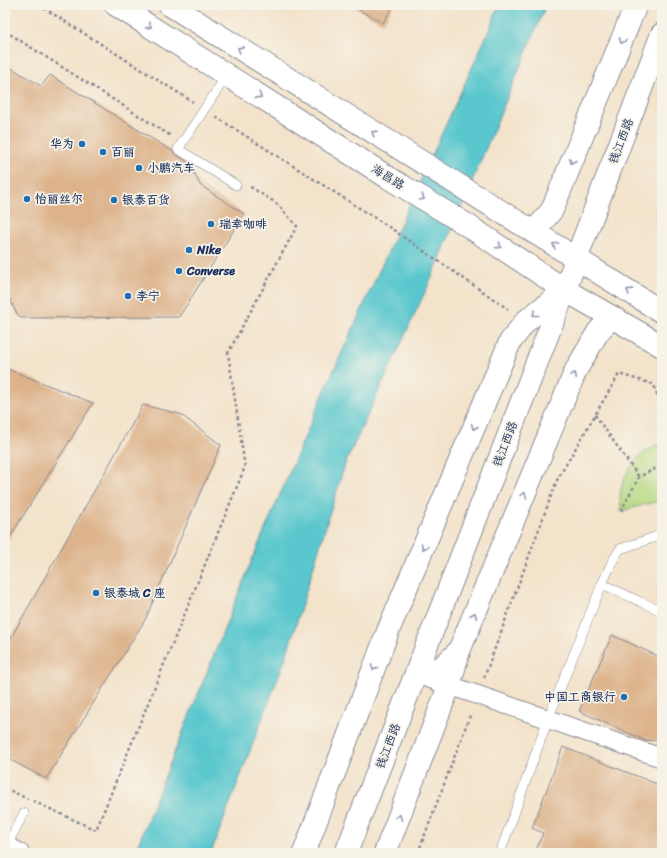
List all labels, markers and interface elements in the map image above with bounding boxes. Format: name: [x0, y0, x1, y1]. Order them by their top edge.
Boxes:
one-way arrow: [145, 21, 152, 29]
one-way arrow: [618, 38, 626, 45]
one-way arrow: [237, 46, 244, 54]
one-way arrow: [255, 91, 262, 98]
street label: 钱江西路: [602, 115, 640, 167]
one-way arrow: [371, 130, 378, 137]
place label: 华为: [50, 133, 74, 155]
marker: 华为: [77, 139, 87, 149]
place label: 百丽: [111, 141, 135, 163]
marker: 百丽: [98, 147, 108, 157]
place label: 小鹏汽车: [147, 157, 195, 179]
street label: 海昌路: [367, 158, 409, 196]
one-way arrow: [569, 158, 577, 165]
marker: 小鹏汽车: [134, 163, 144, 173]
place label: 怡丽丝尔: [35, 188, 83, 210]
place label: 银泰百货: [122, 189, 170, 211]
one-way arrow: [418, 193, 425, 201]
marker: 怡丽丝尔: [22, 194, 32, 204]
marker: 银泰百货: [109, 195, 119, 205]
place label: 瑞幸咖啡: [219, 213, 267, 235]
marker: 瑞幸咖啡: [206, 219, 216, 229]
place label: Nike: [196, 239, 222, 261]
one-way arrow: [495, 241, 502, 249]
one-way arrow: [552, 243, 559, 250]
marker: Nike: [184, 245, 194, 255]
place label: Converse: [186, 260, 235, 282]
marker: Converse: [174, 266, 184, 276]
place label: 李宁: [136, 285, 160, 307]
one-way arrow: [626, 289, 633, 296]
marker: 李宁: [123, 291, 133, 301]
one-way arrow: [532, 310, 540, 317]
one-way arrow: [569, 371, 577, 379]
street label: 钱江西路: [486, 418, 524, 470]
one-way arrow: [471, 423, 479, 431]
one-way arrow: [519, 491, 527, 499]
one-way arrow: [420, 544, 428, 551]
place label: 银泰城 C 座: [104, 582, 166, 604]
marker: 银泰城 C 座: [91, 588, 101, 598]
one-way arrow: [470, 612, 478, 619]
one-way arrow: [371, 664, 379, 671]
place label: 中国工商银行: [544, 686, 616, 708]
marker: 中国工商银行: [619, 692, 629, 702]
street label: 钱江西路: [369, 720, 407, 772]
one-way arrow: [394, 813, 402, 820]

